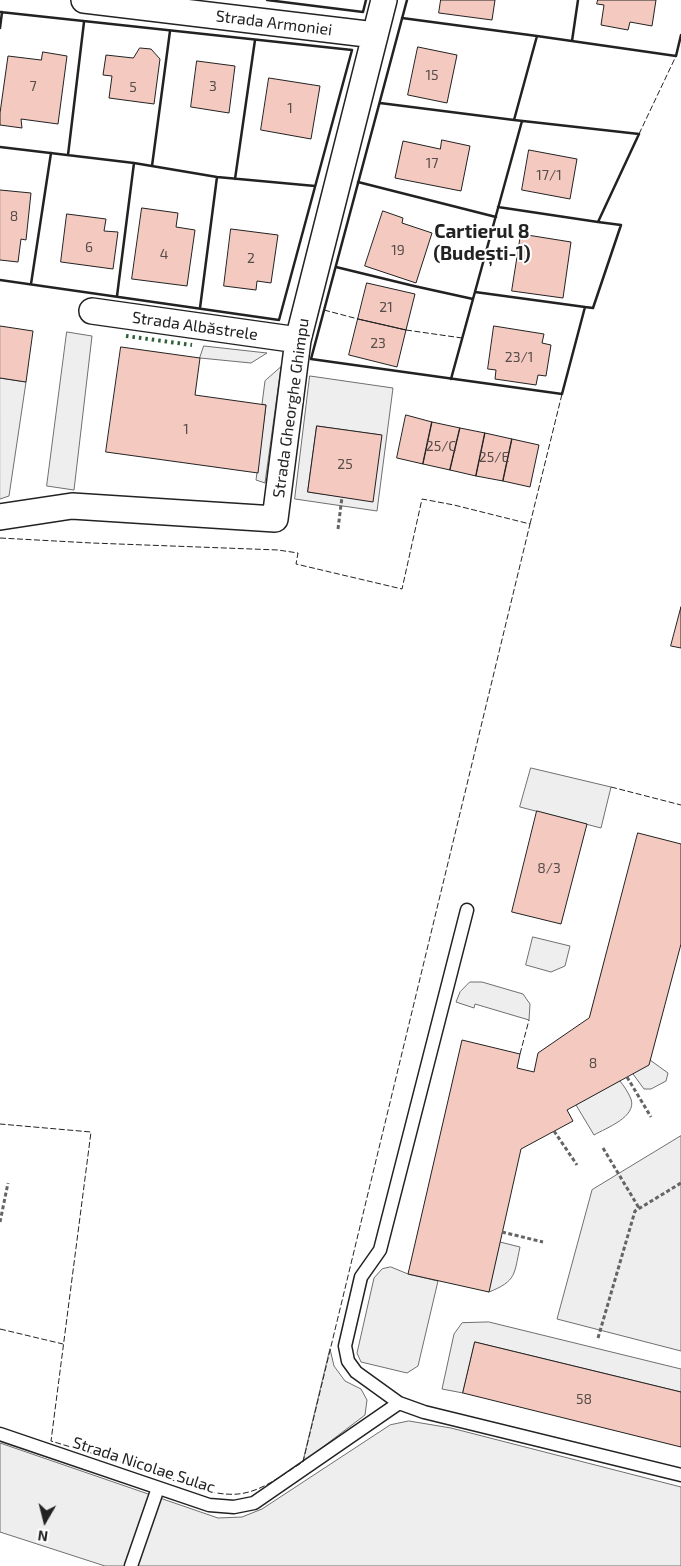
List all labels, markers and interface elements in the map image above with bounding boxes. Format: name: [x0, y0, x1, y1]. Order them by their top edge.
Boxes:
street label: Strada Armoniei: [215, 6, 333, 40]
house number: 15: [425, 67, 439, 83]
house number: 7: [29, 78, 37, 94]
house number: 3: [209, 78, 217, 94]
house number: 5: [129, 79, 137, 95]
house number: 1: [287, 100, 293, 116]
house number: 17: [426, 155, 438, 171]
house number: 17/1: [536, 167, 562, 183]
house number: 8: [10, 208, 18, 224]
district label: Cartierul 8 (Budești-1): [433, 221, 531, 265]
house number: 6: [85, 239, 93, 255]
house number: 19: [391, 242, 405, 258]
house number: 4: [160, 246, 168, 262]
house number: 2: [247, 250, 255, 266]
house number: 21: [379, 299, 393, 315]
street label: Strada Albăstrele: [131, 308, 259, 344]
street label: Strada Gheorghe Ghimpu: [269, 317, 313, 499]
house number: 23: [370, 335, 386, 351]
house number: 23/1: [505, 349, 533, 365]
house number: 1: [183, 421, 189, 437]
house number: 25/C: [426, 438, 456, 454]
house number: 25/E: [479, 449, 509, 465]
house number: 25: [337, 456, 353, 472]
house number: 8/3: [537, 860, 561, 876]
house number: 8: [589, 1055, 597, 1071]
house number: 58: [576, 1391, 592, 1407]
street label: Strada Nicolae Sulac: [70, 1433, 218, 1497]
north arrow: [20, 1496, 70, 1546]
text: N: [37, 1527, 49, 1545]

